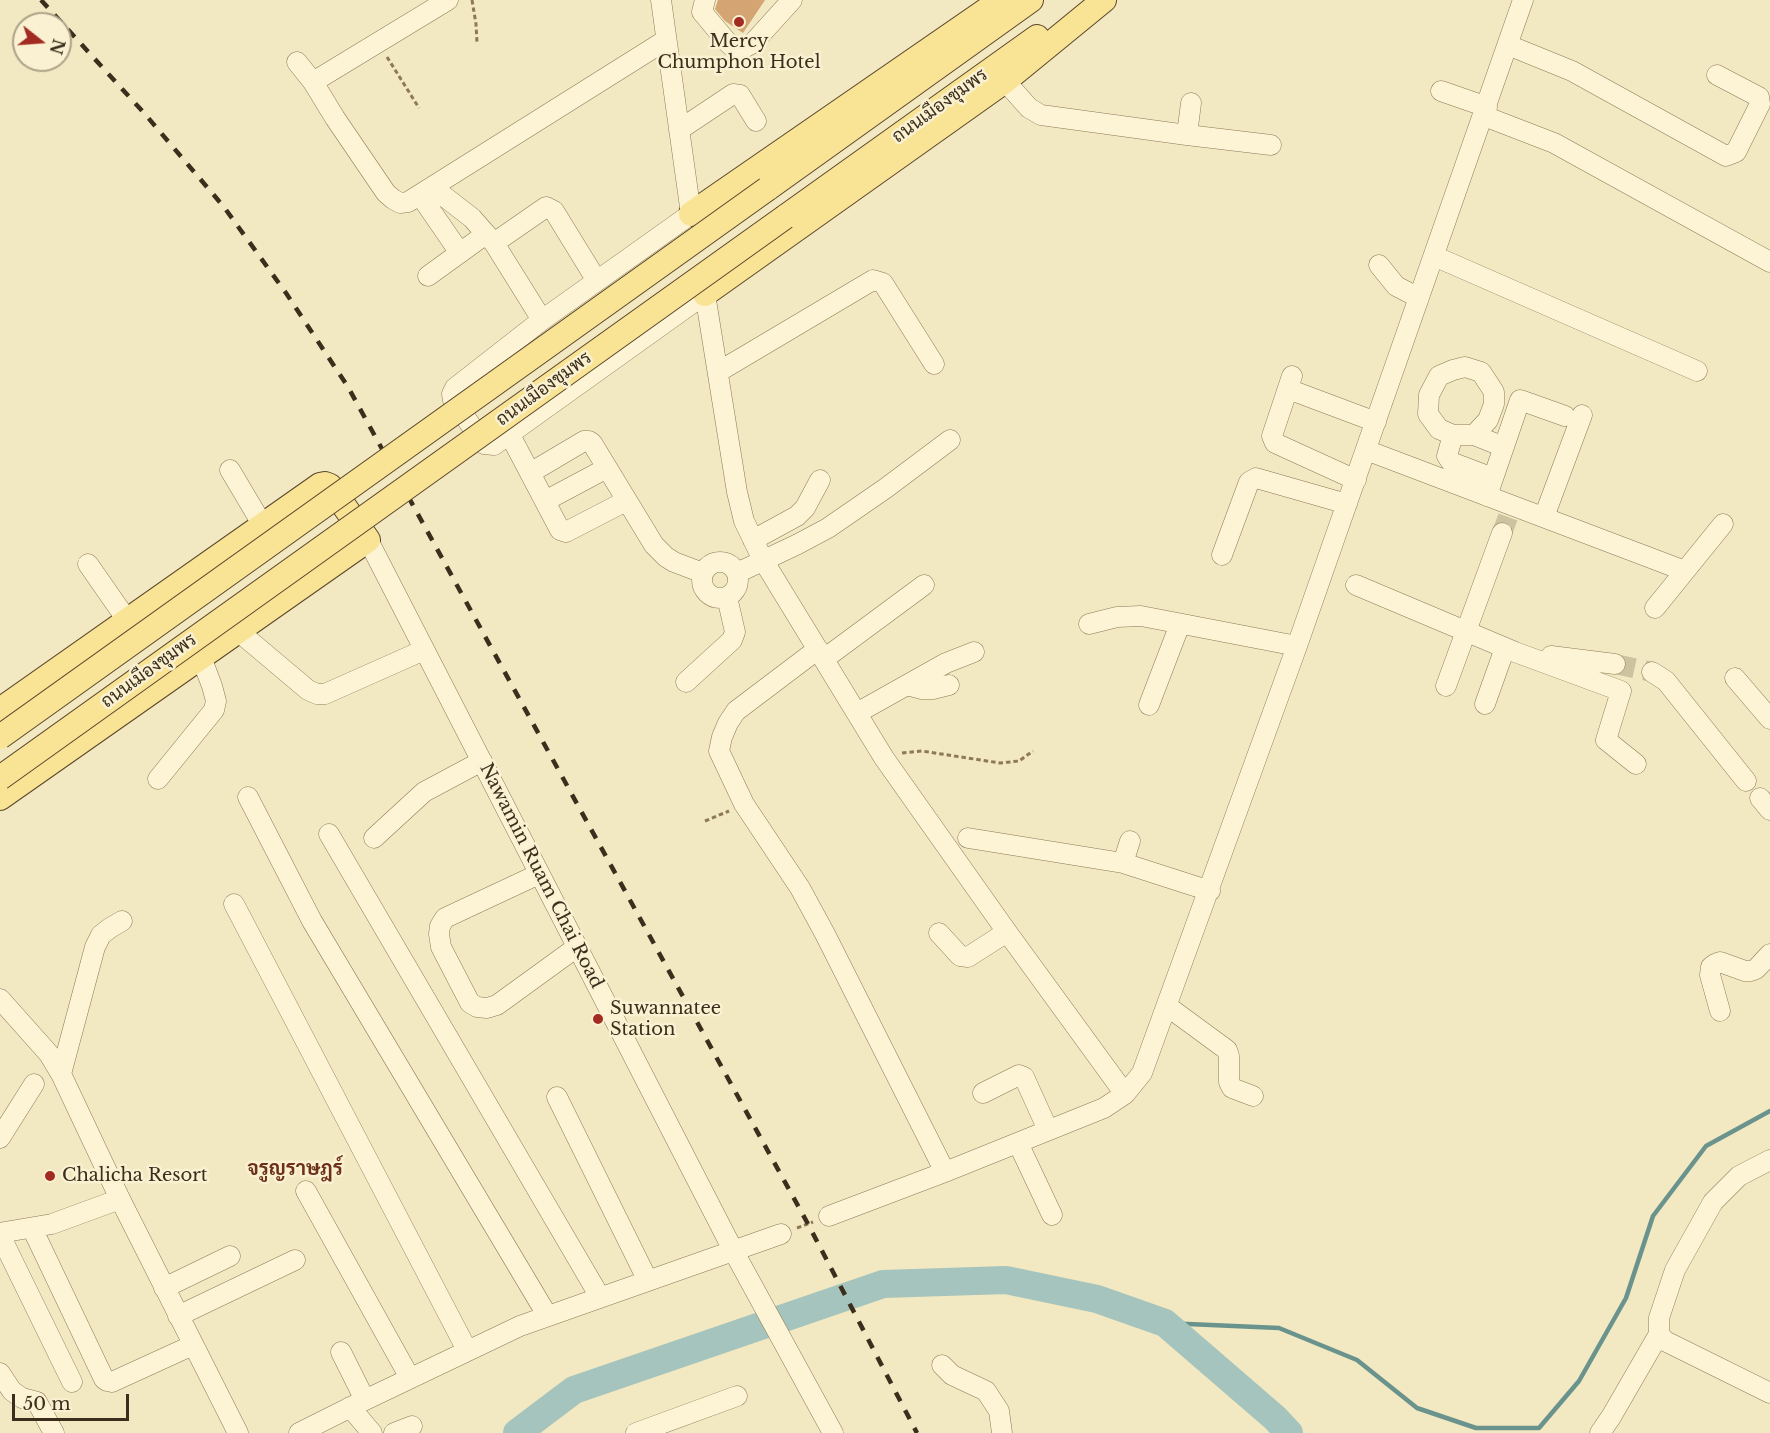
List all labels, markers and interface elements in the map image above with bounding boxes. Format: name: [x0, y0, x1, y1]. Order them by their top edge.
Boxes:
north arrow: [12, 12, 72, 72]
marker: Mercy Chumphon Hotel: [732, 15, 746, 29]
place label: Mercy Chumphon Hotel: [657, 31, 821, 74]
text: N: [46, 37, 69, 57]
street label: ถนนเมืองชุมพร: [888, 64, 992, 148]
street label: ถนนเมืองชุมพร: [492, 347, 596, 431]
street label: ถนนเมืองชุมพร: [97, 629, 201, 713]
street label: Nawamin Ruam Chai Road: [475, 760, 607, 992]
place label: Suwannatee Station: [610, 998, 721, 1040]
marker: Suwannatee Station: [591, 1012, 605, 1026]
district label: จรูญราษฎร์: [247, 1157, 343, 1181]
place label: Chalicha Resort: [62, 1165, 208, 1187]
marker: Chalicha Resort: [43, 1169, 57, 1183]
scale bar: [15, 1382, 132, 1420]
text: 50 m: [23, 1393, 71, 1415]

